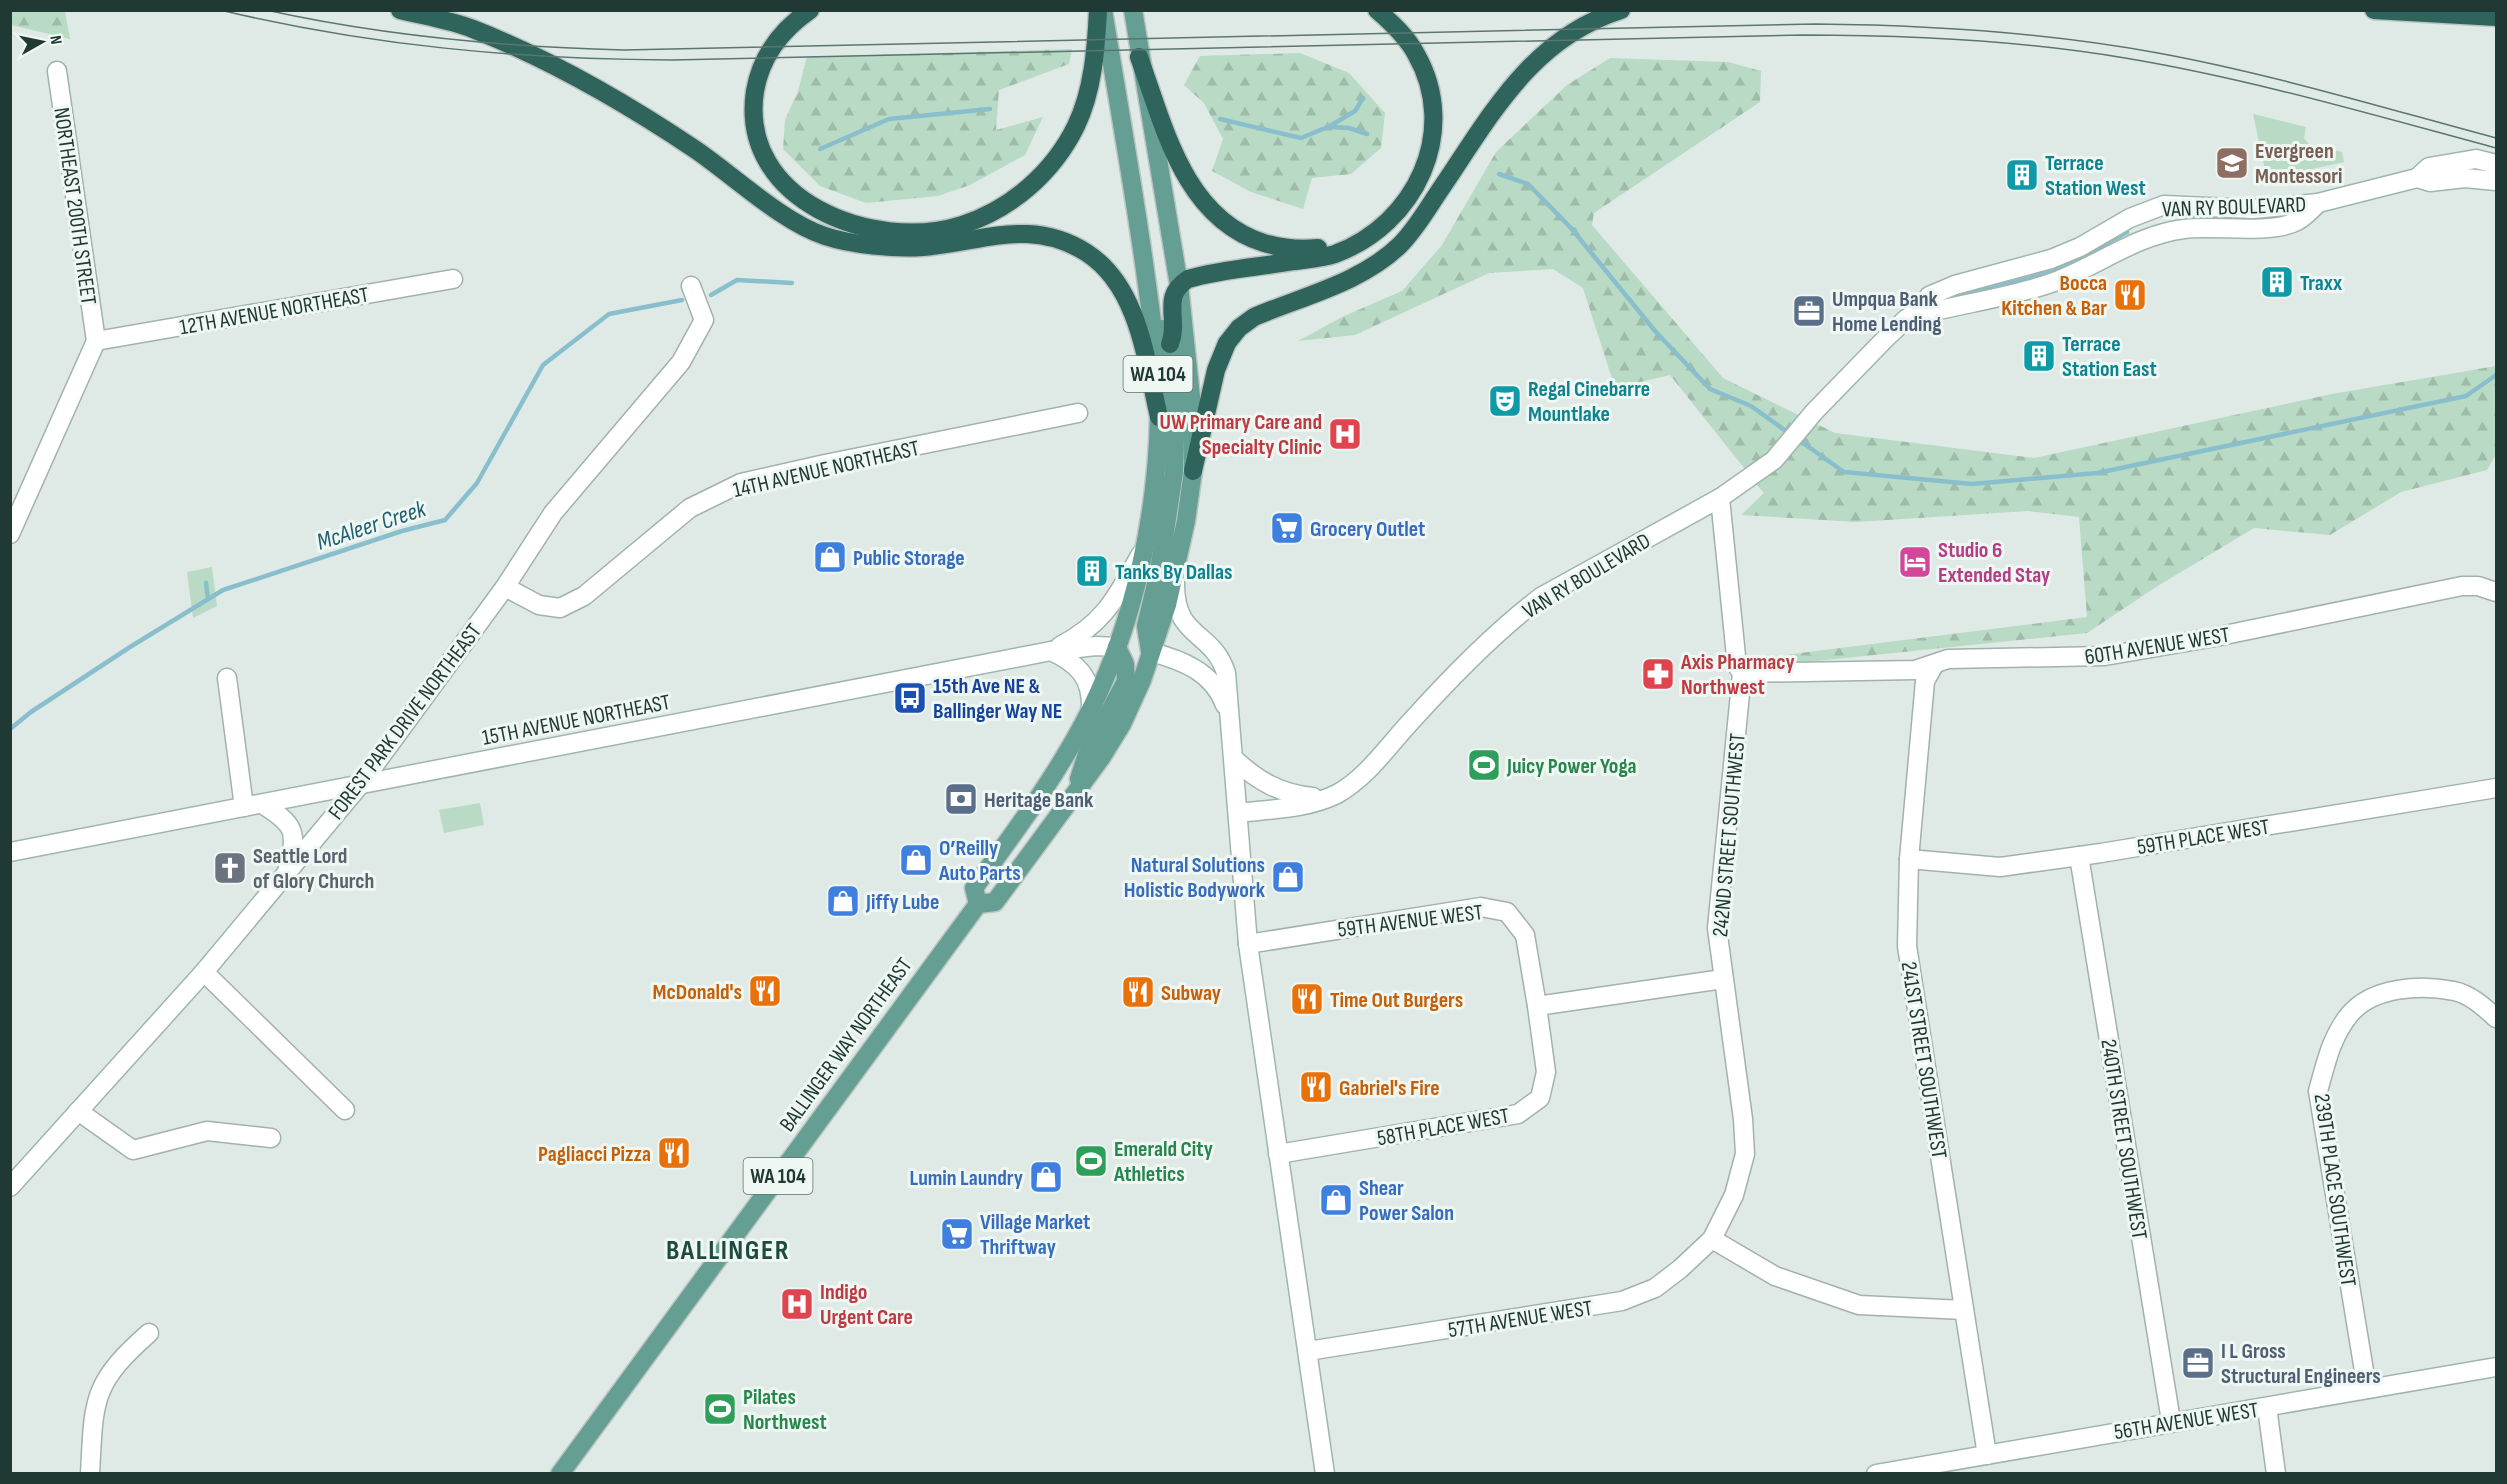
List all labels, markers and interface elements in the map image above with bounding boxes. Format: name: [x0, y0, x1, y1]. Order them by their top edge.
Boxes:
north arrow: [12, 12, 72, 72]
text: N: [45, 34, 65, 46]
street label: NORTHEAST 200TH STREET: [47, 106, 102, 307]
place label: Evergreen Montessori: [2255, 138, 2343, 190]
school or university icon: Evergreen Montessori: [2214, 145, 2250, 181]
place label: Terrace Station West: [2045, 150, 2146, 202]
building icon: Terrace Station West: [2004, 157, 2040, 193]
street label: VAN RY BOULEVARD: [2161, 191, 2307, 224]
building icon: Traxx: [2259, 264, 2295, 300]
place label: Bocca Kitchen & Bar: [2001, 270, 2107, 322]
place label: Traxx: [2300, 270, 2342, 297]
restaurant icon: Bocca Kitchen & Bar: [2112, 277, 2148, 313]
street label: 12TH AVENUE NORTHEAST: [178, 282, 371, 341]
place label: Umpqua Bank Home Lending: [1832, 286, 1942, 338]
office icon: Umpqua Bank Home Lending: [1791, 293, 1827, 329]
place label: Terrace Station East: [2062, 331, 2157, 383]
building icon: Terrace Station East: [2021, 338, 2057, 374]
road number: WA 104: [1124, 356, 1192, 392]
place label: Regal Cinebarre Mountlake: [1528, 376, 1650, 428]
theatre icon: Regal Cinebarre Mountlake: [1487, 383, 1523, 419]
place label: UW Primary Care and Specialty Clinic: [1160, 409, 1322, 461]
hospital icon: UW Primary Care and Specialty Clinic: [1327, 416, 1363, 452]
street label: 14TH AVENUE NORTHEAST: [731, 435, 922, 504]
water label: McAleer Creek: [313, 494, 430, 557]
supermarket icon: Grocery Outlet: [1269, 510, 1305, 546]
place label: Grocery Outlet: [1310, 516, 1425, 543]
street label: VAN RY BOULEVARD: [1518, 528, 1656, 625]
place label: Studio 6 Extended Stay: [1938, 537, 2050, 589]
shop icon: Public Storage: [812, 539, 848, 575]
hotel icon: Studio 6 Extended Stay: [1897, 544, 1933, 580]
place label: Public Storage: [853, 545, 965, 572]
building icon: Tanks By Dallas: [1074, 553, 1110, 589]
place label: Tanks By Dallas: [1115, 559, 1232, 586]
street label: FOREST PARK DRIVE NORTHEAST: [323, 619, 488, 825]
street label: 60TH AVENUE WEST: [2083, 622, 2232, 671]
place label: Axis Pharmacy Northwest: [1680, 649, 1795, 701]
pharmacy icon: Axis Pharmacy Northwest: [1640, 656, 1676, 692]
place label: 15th Ave NE & Ballinger Way NE: [933, 673, 1062, 725]
bus stop icon: 15th Ave NE & Ballinger Way NE: [892, 680, 928, 716]
street label: 15TH AVENUE NORTHEAST: [480, 689, 673, 752]
street label: 242ND STREET SOUTHWEST: [1707, 732, 1752, 938]
sports icon: Juicy Power Yoga: [1466, 747, 1502, 783]
place label: Juicy Power Yoga: [1506, 753, 1636, 780]
bank icon: Heritage Bank: [943, 781, 979, 817]
place label: Heritage Bank: [984, 787, 1094, 814]
street label: 59TH PLACE WEST: [2135, 814, 2272, 861]
place label: O’Reilly Auto Parts: [938, 835, 1021, 887]
shop icon: O’Reilly Auto Parts: [898, 842, 934, 878]
place label: Seattle Lord of Glory Church: [253, 843, 374, 895]
church icon: Seattle Lord of Glory Church: [212, 850, 248, 886]
place label: Natural Solutions Holistic Bodywork: [1124, 852, 1266, 904]
shop icon: Natural Solutions Holistic Bodywork: [1270, 859, 1306, 895]
shop icon: Jiffy Lube: [825, 883, 861, 919]
place label: Jiffy Lube: [865, 889, 939, 916]
street label: 59TH AVENUE WEST: [1336, 899, 1484, 944]
street label: BALLINGER WAY NORTHEAST: [774, 953, 918, 1137]
street label: 241ST STREET SOUTHWEST: [1895, 960, 1952, 1161]
restaurant icon: McDonald's: [747, 973, 783, 1009]
restaurant icon: Subway: [1120, 974, 1156, 1010]
place label: McDonald's: [653, 979, 742, 1006]
place label: Subway: [1161, 980, 1221, 1007]
restaurant icon: Time Out Burgers: [1289, 981, 1325, 1017]
place label: Time Out Burgers: [1330, 987, 1463, 1014]
street label: 240TH STREET SOUTHWEST: [2094, 1037, 2153, 1241]
restaurant icon: Gabriel's Fire: [1298, 1069, 1334, 1105]
place label: Gabriel's Fire: [1339, 1075, 1440, 1102]
street label: 239TH PLACE SOUTHWEST: [2308, 1092, 2361, 1289]
street label: 58TH PLACE WEST: [1375, 1103, 1512, 1152]
restaurant icon: Pagliacci Pizza: [656, 1135, 692, 1171]
place label: Emerald City Athletics: [1113, 1136, 1213, 1188]
place label: Pagliacci Pizza: [538, 1141, 651, 1168]
sports icon: Emerald City Athletics: [1073, 1143, 1109, 1179]
road number: WA 104: [744, 1158, 812, 1194]
shop icon: Lumin Laundry: [1028, 1159, 1064, 1195]
place label: Lumin Laundry: [909, 1165, 1023, 1192]
place label: Shear Power Salon: [1359, 1175, 1454, 1227]
shop icon: Shear Power Salon: [1318, 1182, 1354, 1218]
place label: Village Market Thriftway: [980, 1209, 1090, 1261]
supermarket icon: Village Market Thriftway: [939, 1216, 975, 1252]
district label: BALLINGER: [666, 1234, 790, 1267]
place label: Indigo Urgent Care: [820, 1279, 913, 1331]
hospital icon: Indigo Urgent Care: [779, 1286, 815, 1322]
street label: 57TH AVENUE WEST: [1446, 1295, 1594, 1344]
place label: I L Gross Structural Engineers: [2221, 1338, 2381, 1390]
office icon: I L Gross Structural Engineers: [2180, 1345, 2216, 1381]
place label: Pilates Northwest: [743, 1384, 827, 1436]
sports icon: Pilates Northwest: [702, 1391, 738, 1427]
street label: 56TH AVENUE WEST: [2112, 1397, 2260, 1446]

